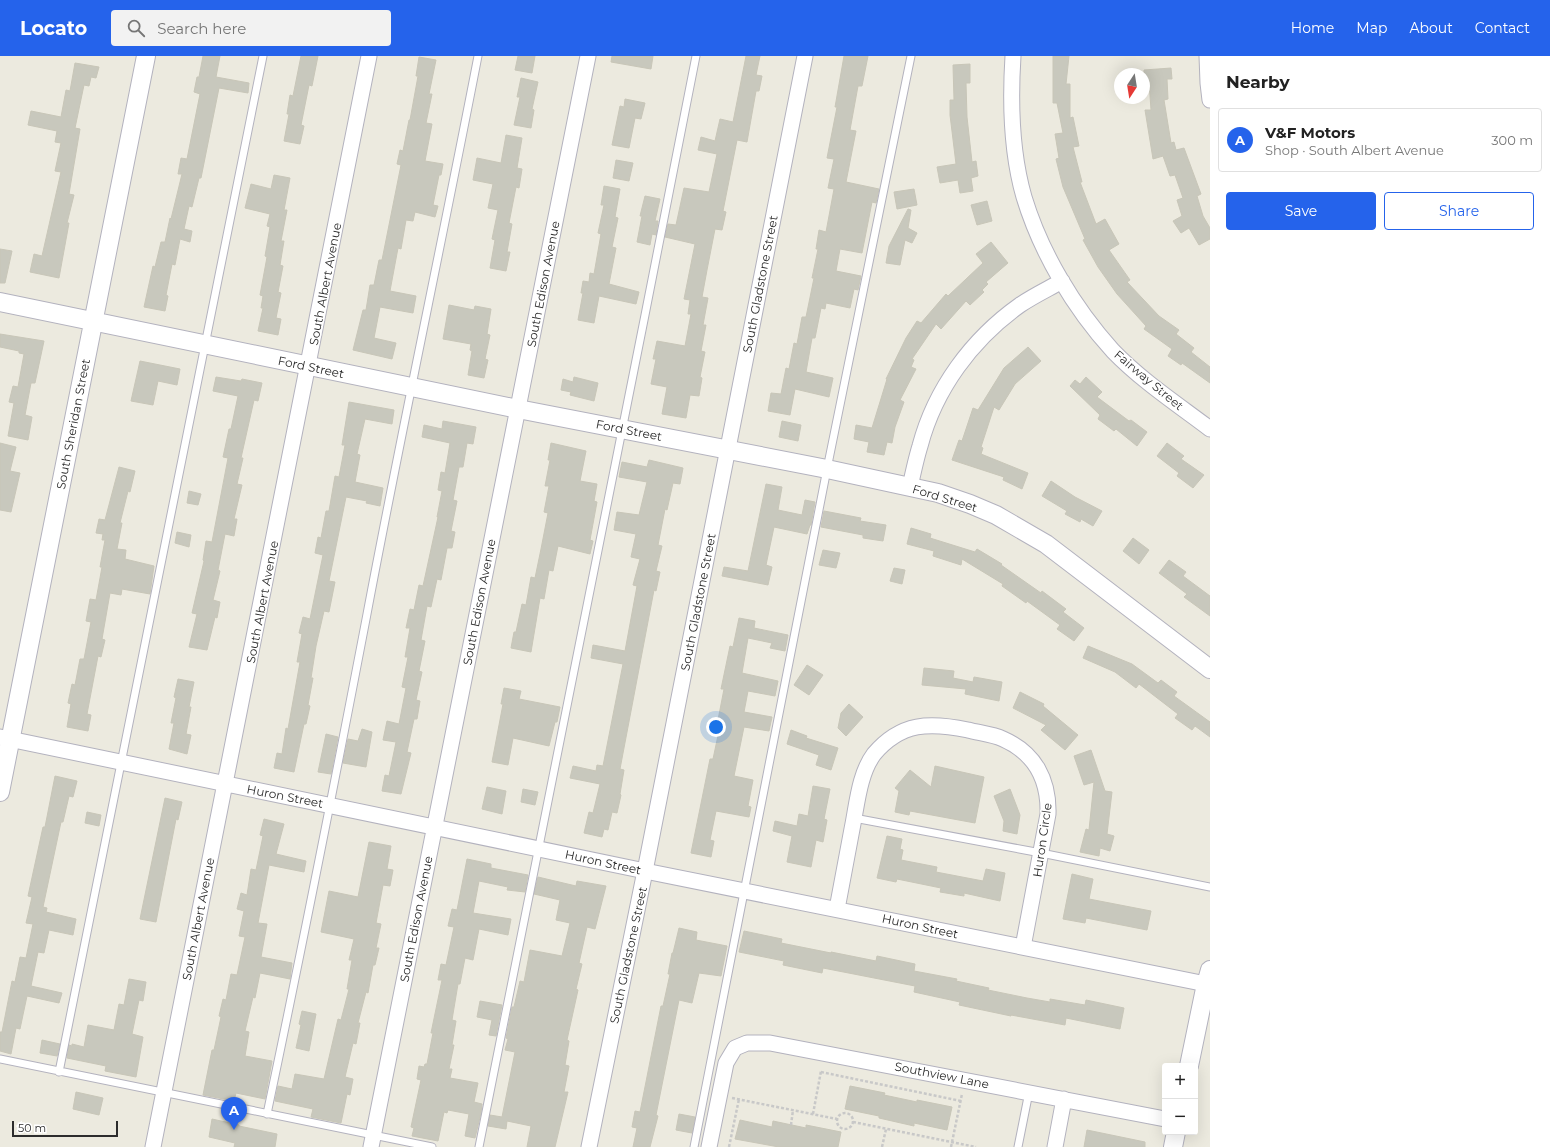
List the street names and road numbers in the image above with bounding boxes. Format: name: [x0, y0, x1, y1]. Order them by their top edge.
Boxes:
street label: South Gladstone Street: [739, 214, 781, 354]
street label: South Edison Avenue: [523, 220, 563, 348]
street label: South Albert Avenue: [306, 221, 344, 347]
street label: Fairway Street: [1111, 347, 1187, 413]
street label: Ford Street: [277, 353, 346, 381]
street label: South Sheridan Street: [53, 357, 93, 490]
street label: Ford Street: [595, 416, 663, 444]
street label: Ford Street: [911, 481, 979, 515]
street label: South Gladstone Street: [677, 532, 719, 672]
street label: South Edison Avenue: [459, 538, 499, 666]
street label: South Albert Avenue: [243, 539, 281, 665]
street label: Huron Street: [246, 781, 325, 811]
street label: Huron Circle: [1029, 802, 1055, 878]
street label: Huron Street: [564, 847, 643, 877]
street label: South Edison Avenue: [396, 855, 436, 983]
street label: South Albert Avenue: [179, 856, 217, 982]
street label: South Gladstone Street: [606, 885, 650, 1025]
street label: Huron Street: [881, 911, 960, 941]
street label: Southview Lane: [893, 1058, 991, 1092]

